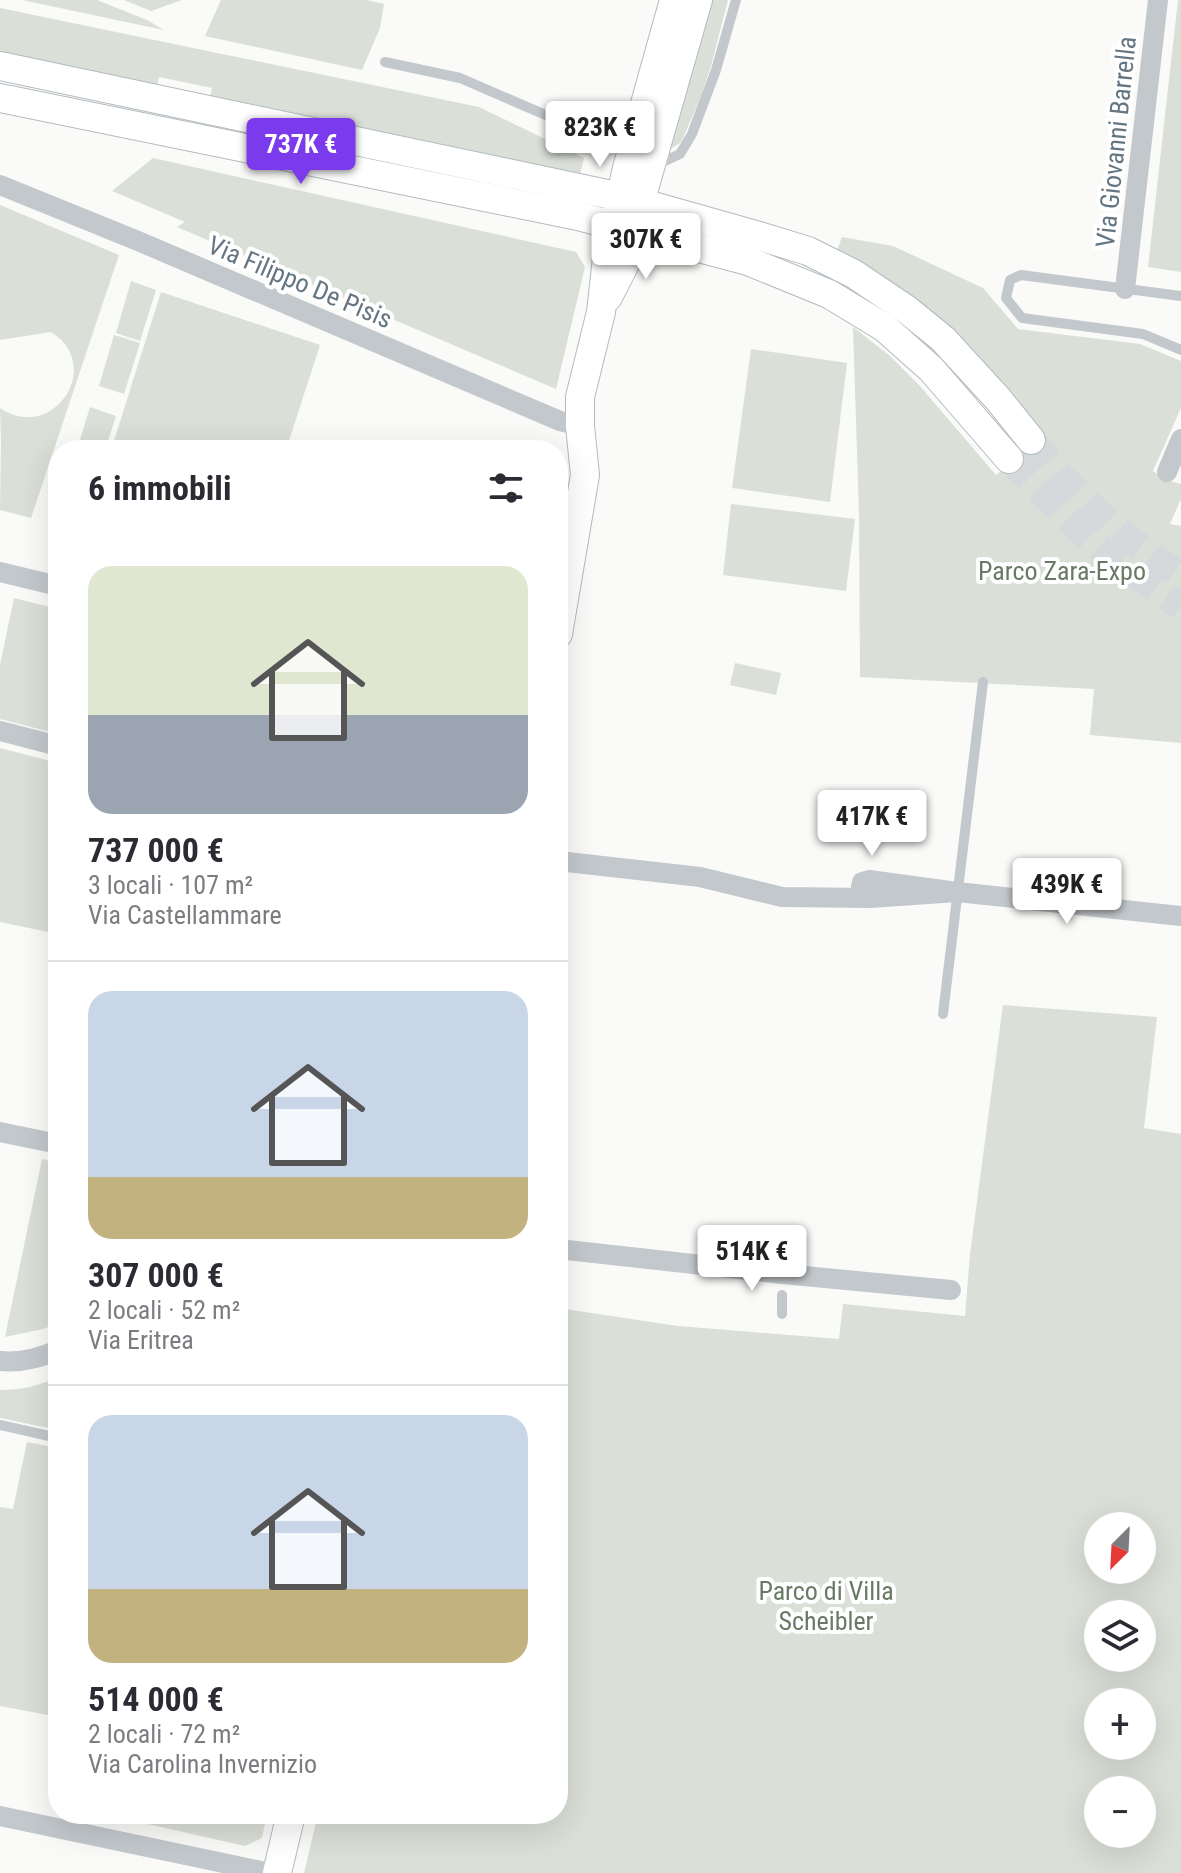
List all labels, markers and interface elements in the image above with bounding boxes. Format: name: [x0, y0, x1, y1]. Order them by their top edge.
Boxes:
street label: Via Giovanni Barrella: [1090, 35, 1142, 249]
pin: 823K €: [535, 101, 665, 169]
text: 823K €: [564, 112, 636, 142]
pin: 737K €: [236, 118, 366, 186]
text: 737K €: [265, 129, 337, 159]
pin: 307K €: [581, 213, 711, 281]
text: 307K €: [610, 224, 682, 254]
street label: Via Filippo De Pisis: [203, 230, 397, 334]
icon: filters: [484, 466, 528, 510]
text: 6 immobili: [88, 468, 231, 508]
park label: Parco Zara-Expo: [978, 556, 1146, 586]
icon: home: [236, 618, 380, 762]
pin: 417K €: [807, 790, 937, 858]
text: 417K €: [836, 801, 908, 831]
text: 737 000 €: [88, 830, 224, 870]
pin: 439K €: [1002, 858, 1132, 926]
text: 439K €: [1031, 869, 1103, 899]
text: 3 locali · 107 m²: [88, 870, 253, 900]
text: Via Castellammare: [88, 900, 282, 930]
icon: home: [236, 1043, 380, 1187]
pin: 514K €: [687, 1225, 817, 1293]
text: 514K €: [716, 1236, 788, 1266]
text: 307 000 €: [88, 1255, 224, 1295]
text: 2 locali · 52 m²: [88, 1295, 240, 1325]
text: Via Eritrea: [88, 1325, 194, 1355]
icon: home: [236, 1467, 380, 1611]
north arrow: [1084, 1512, 1156, 1584]
map controls: [1084, 1512, 1156, 1848]
park label: Parco di Villa Scheibler: [758, 1576, 894, 1636]
button: layers: [1084, 1600, 1156, 1672]
text: 514 000 €: [88, 1679, 224, 1719]
button: +: [1084, 1688, 1156, 1760]
text: 2 locali · 72 m²: [88, 1719, 240, 1749]
text: Via Carolina Invernizio: [88, 1749, 317, 1779]
button: −: [1084, 1776, 1156, 1848]

